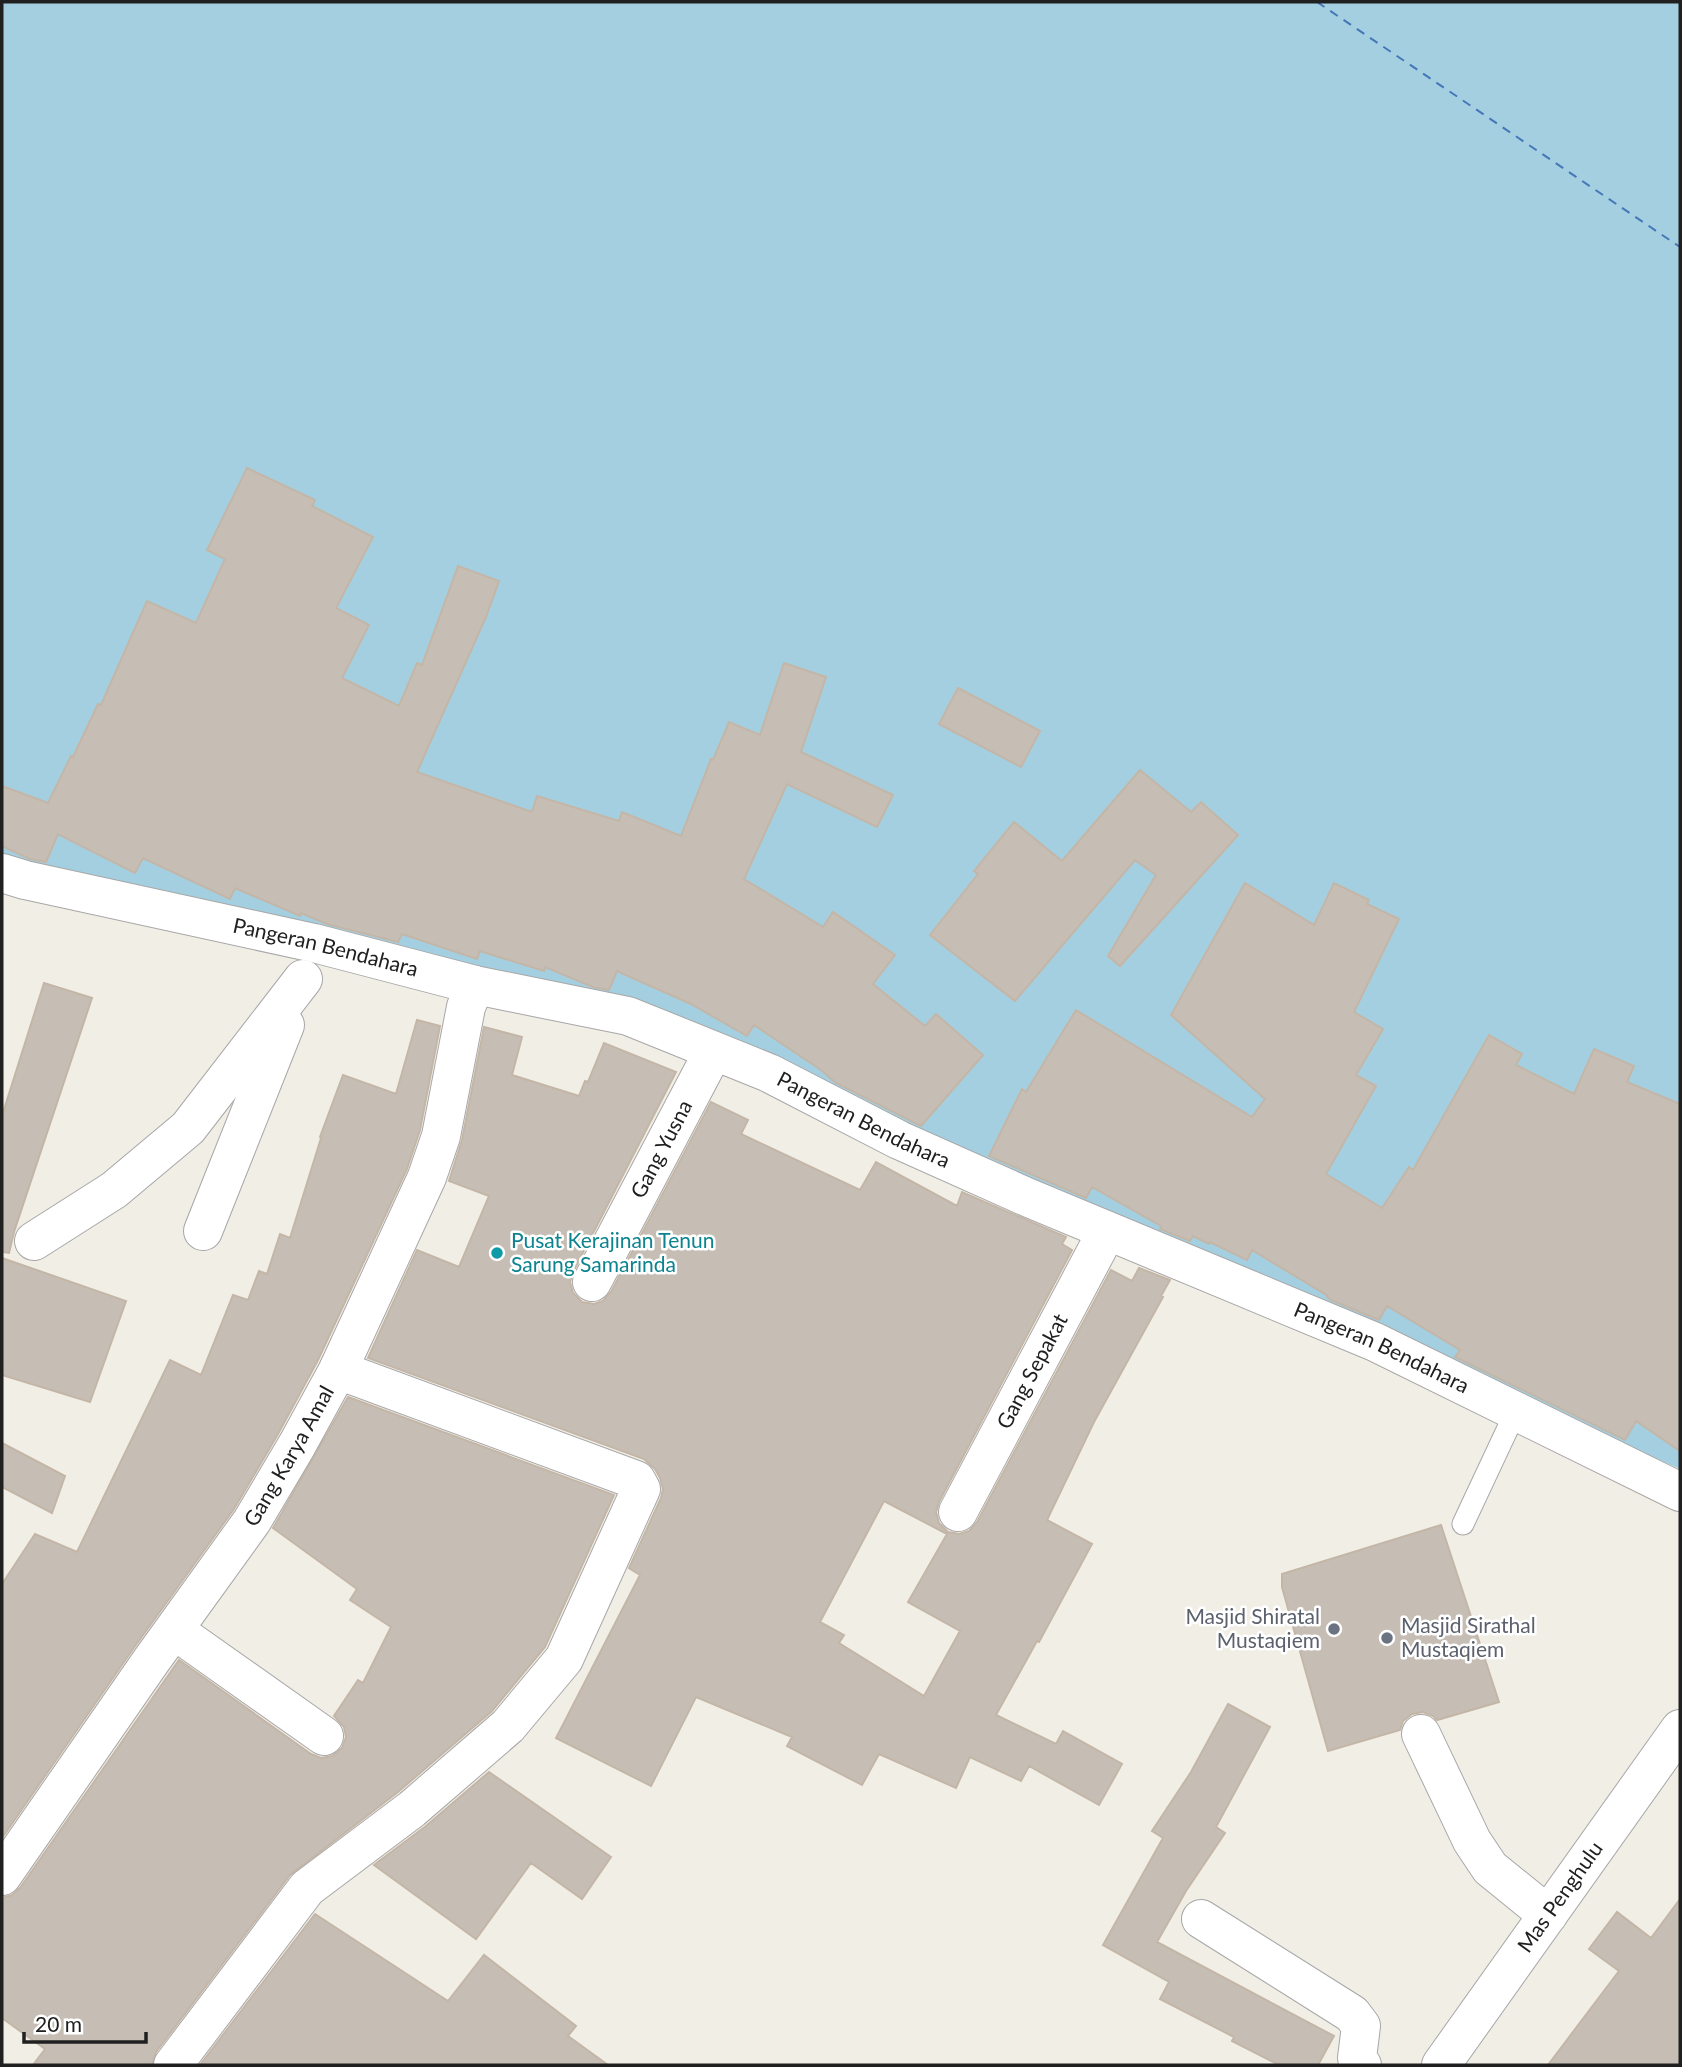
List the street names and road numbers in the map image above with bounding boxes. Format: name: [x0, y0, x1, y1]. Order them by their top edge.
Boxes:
street label: Pangeran Bendahara: [231, 912, 421, 981]
street label: Pangeran Bendahara: [773, 1065, 954, 1172]
street label: Gang Yusna: [624, 1095, 697, 1202]
street label: Pangeran Bendahara: [1291, 1296, 1474, 1397]
street label: Gang Sepakat: [990, 1308, 1072, 1433]
street label: Gang Karya Amal: [238, 1381, 338, 1530]
street label: Mas Penghulu: [1511, 1836, 1607, 1956]

